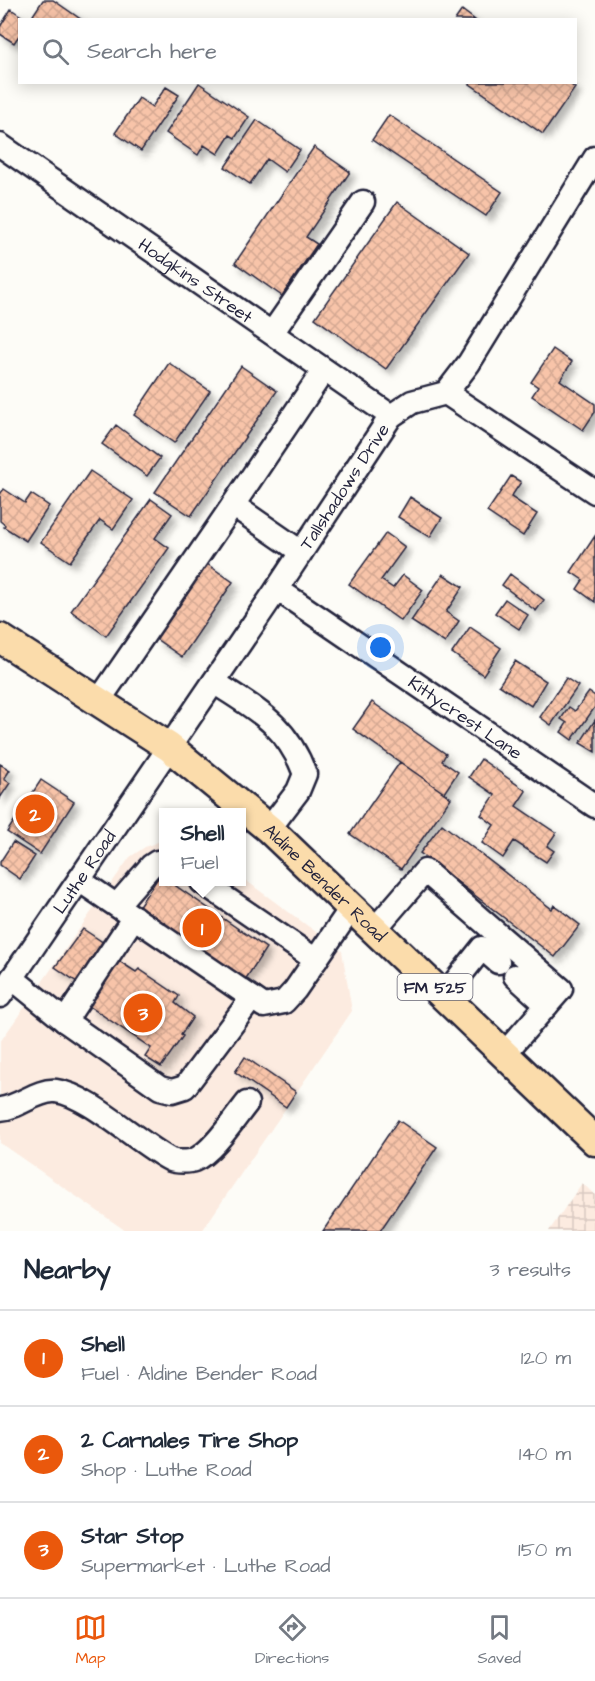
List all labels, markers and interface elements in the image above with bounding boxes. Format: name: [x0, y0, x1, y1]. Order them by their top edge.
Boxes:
search box: [18, 18, 577, 84]
icon: search: [39, 35, 72, 68]
text: Search here: [87, 36, 217, 67]
street label: Hodgkins Street: [133, 232, 258, 330]
street label: Tallshadows Drive: [294, 418, 396, 555]
your location: [366, 633, 395, 662]
street label: Kittycrest Lane: [403, 670, 527, 766]
pin: 2: [15, 792, 54, 836]
popup: [159, 808, 246, 886]
text: Shell: [181, 818, 224, 849]
street label: Aldine Bender Road: [258, 818, 392, 948]
street label: Luthe Road: [47, 825, 122, 919]
text: Fuel: [181, 849, 219, 877]
pin: 1: [182, 906, 222, 950]
road number: FM 525: [398, 974, 472, 1000]
pin: 3: [124, 990, 162, 1036]
text: Nearby: [24, 1252, 111, 1288]
text: 3 results: [489, 1256, 571, 1284]
text: Shell: [81, 1329, 125, 1360]
text: 1: [42, 1344, 45, 1372]
text: 120 m: [521, 1344, 571, 1372]
text: Fuel · Aldine Bender Road: [81, 1360, 317, 1388]
text: 2 Carnales Tire Shop: [81, 1425, 298, 1456]
text: 2: [38, 1440, 49, 1468]
text: 140 m: [519, 1440, 571, 1468]
text: Shop · Luthe Road: [81, 1456, 252, 1484]
text: Star Stop: [81, 1521, 184, 1552]
text: 3: [38, 1536, 49, 1564]
text: 150 m: [518, 1536, 571, 1564]
text: Supermarket · Luthe Road: [81, 1552, 331, 1580]
tab: Map: [74, 1611, 107, 1669]
tab: Directions: [255, 1611, 329, 1669]
tab: Saved: [477, 1611, 521, 1669]

